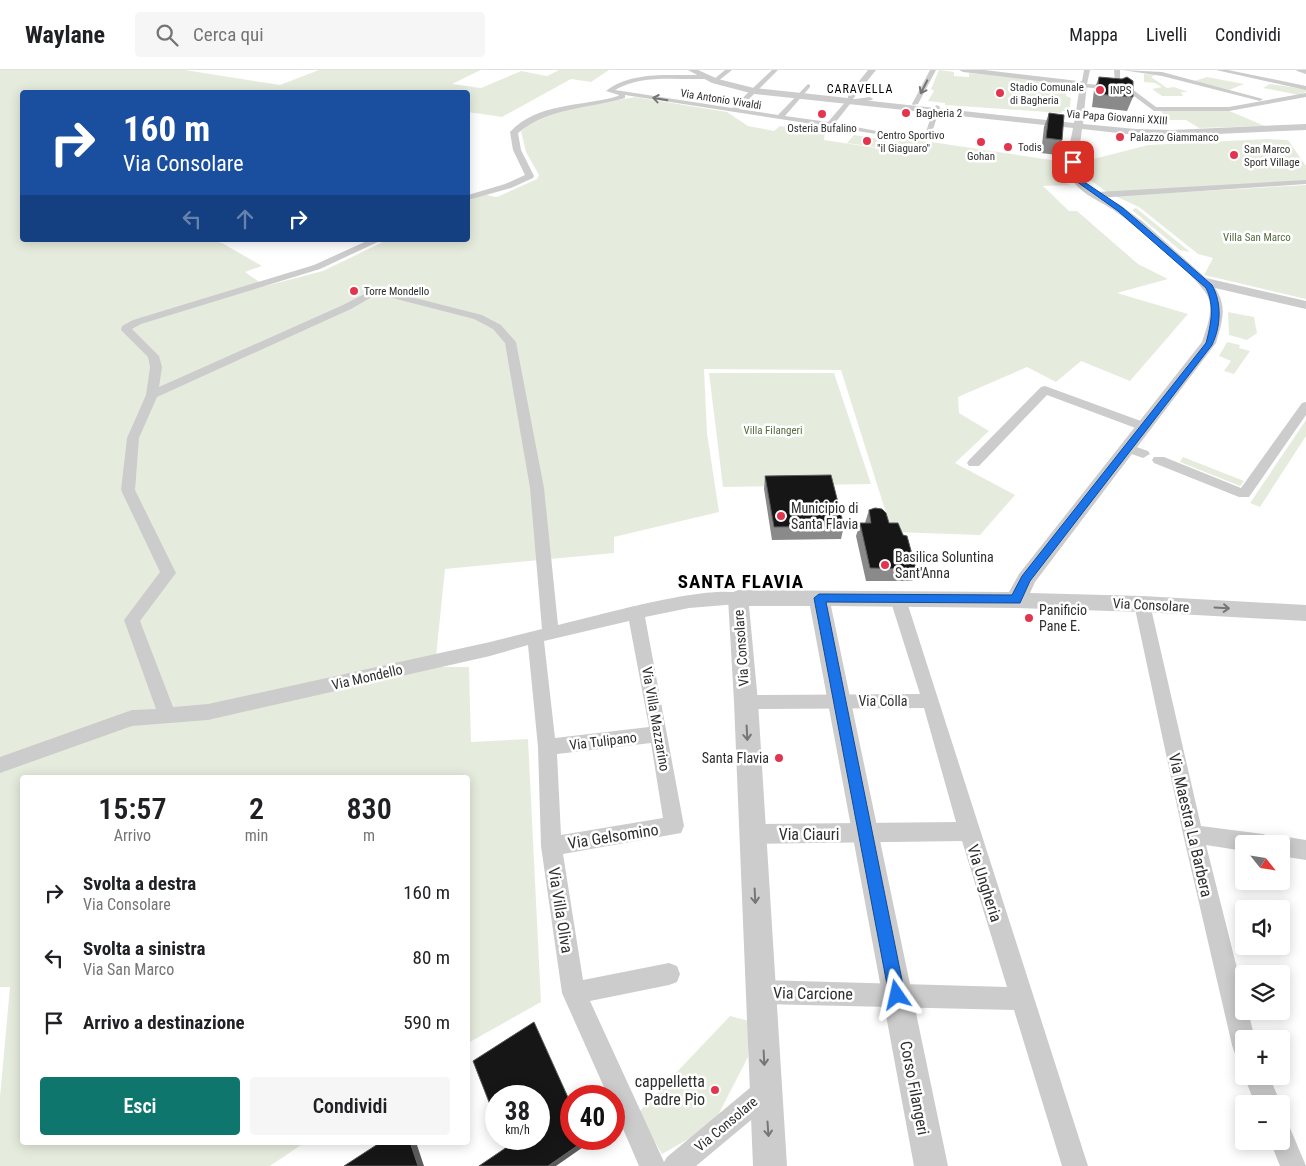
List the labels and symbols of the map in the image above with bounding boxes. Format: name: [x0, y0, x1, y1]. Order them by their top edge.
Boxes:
one-way arrow: [919, 79, 928, 94]
place label: Stadio Comunale di Bagheria: [1010, 81, 1084, 107]
district label: CARAVELLA: [827, 82, 893, 96]
marker: INPS: [1094, 84, 1106, 96]
place label: INPS: [1110, 84, 1132, 97]
street label: Via Antonio Vivaldi: [680, 87, 762, 112]
marker: Stadio Comunale di Bagheria: [994, 87, 1006, 99]
one-way arrow: [653, 94, 669, 104]
marker: Bagheria 2: [900, 107, 912, 119]
place label: Bagheria 2: [916, 107, 962, 120]
street label: Via Papa Giovanni XXIII: [1066, 107, 1168, 128]
marker: Osteria Bufalino: [816, 108, 828, 120]
place label: Osteria Bufalino: [787, 122, 857, 135]
place label: Centro Sportivo "il Giaguaro": [877, 129, 945, 155]
marker: Palazzo Giammanco: [1114, 131, 1126, 143]
place label: Palazzo Giammanco: [1130, 131, 1219, 144]
marker: Centro Sportivo "il Giaguaro": [861, 135, 873, 147]
marker: Gohan: [975, 136, 987, 148]
marker: Todis: [1002, 141, 1014, 153]
place label: Todis: [1018, 141, 1042, 154]
pin: [1052, 141, 1094, 183]
place label: San Marco Sport Village: [1244, 143, 1300, 169]
marker: San Marco Sport Village: [1228, 149, 1240, 161]
place label: Gohan: [967, 150, 995, 163]
park label: Villa San Marco: [1223, 231, 1291, 244]
marker: Torre Mondello: [348, 285, 360, 297]
place label: Torre Mondello: [364, 285, 430, 298]
park label: Villa Filangeri: [744, 424, 802, 437]
place label: Municipio di Santa Flavia: [791, 500, 859, 532]
marker: Municipio di Santa Flavia: [775, 510, 787, 522]
place label: Basilica Soluntina Sant'Anna: [895, 549, 994, 581]
marker: Basilica Soluntina Sant'Anna: [879, 559, 891, 571]
district label: SANTA FLAVIA: [678, 570, 804, 593]
street label: Via Consolare: [1112, 595, 1190, 615]
place label: Panificio Pane E.: [1039, 602, 1087, 634]
one-way arrow: [1213, 604, 1229, 613]
street label: Via Consolare: [730, 609, 752, 687]
marker: Panificio Pane E.: [1023, 612, 1035, 624]
street label: Via Mondello: [330, 661, 404, 693]
street label: Via Villa Mazzarino: [639, 665, 673, 773]
street label: Via Colla: [858, 693, 908, 709]
one-way arrow: [743, 725, 752, 741]
street label: Via Tulipano: [568, 729, 638, 753]
place label: Santa Flavia: [702, 750, 769, 766]
street label: Via Maestra La Barbera: [1165, 751, 1216, 899]
marker: Santa Flavia: [773, 752, 785, 764]
street label: Via Gelsomino: [566, 820, 660, 853]
street label: Via Ciauri: [779, 825, 839, 844]
north arrow: [1235, 835, 1290, 890]
street label: Via Ungheria: [963, 842, 1006, 924]
street label: Via Villa Oliva: [544, 866, 577, 954]
one-way arrow: [751, 887, 760, 903]
position arrow: [870, 968, 922, 1020]
street label: Via Carcione: [773, 983, 853, 1004]
street label: Corso Filangeri: [896, 1039, 933, 1137]
one-way arrow: [759, 1050, 768, 1066]
place label: cappelletta Padre Pio: [635, 1072, 705, 1109]
marker: cappelletta Padre Pio: [709, 1084, 721, 1096]
speed limit sign: 40: [560, 1085, 625, 1150]
street label: Via Consolare: [691, 1093, 761, 1155]
one-way arrow: [763, 1120, 772, 1136]

